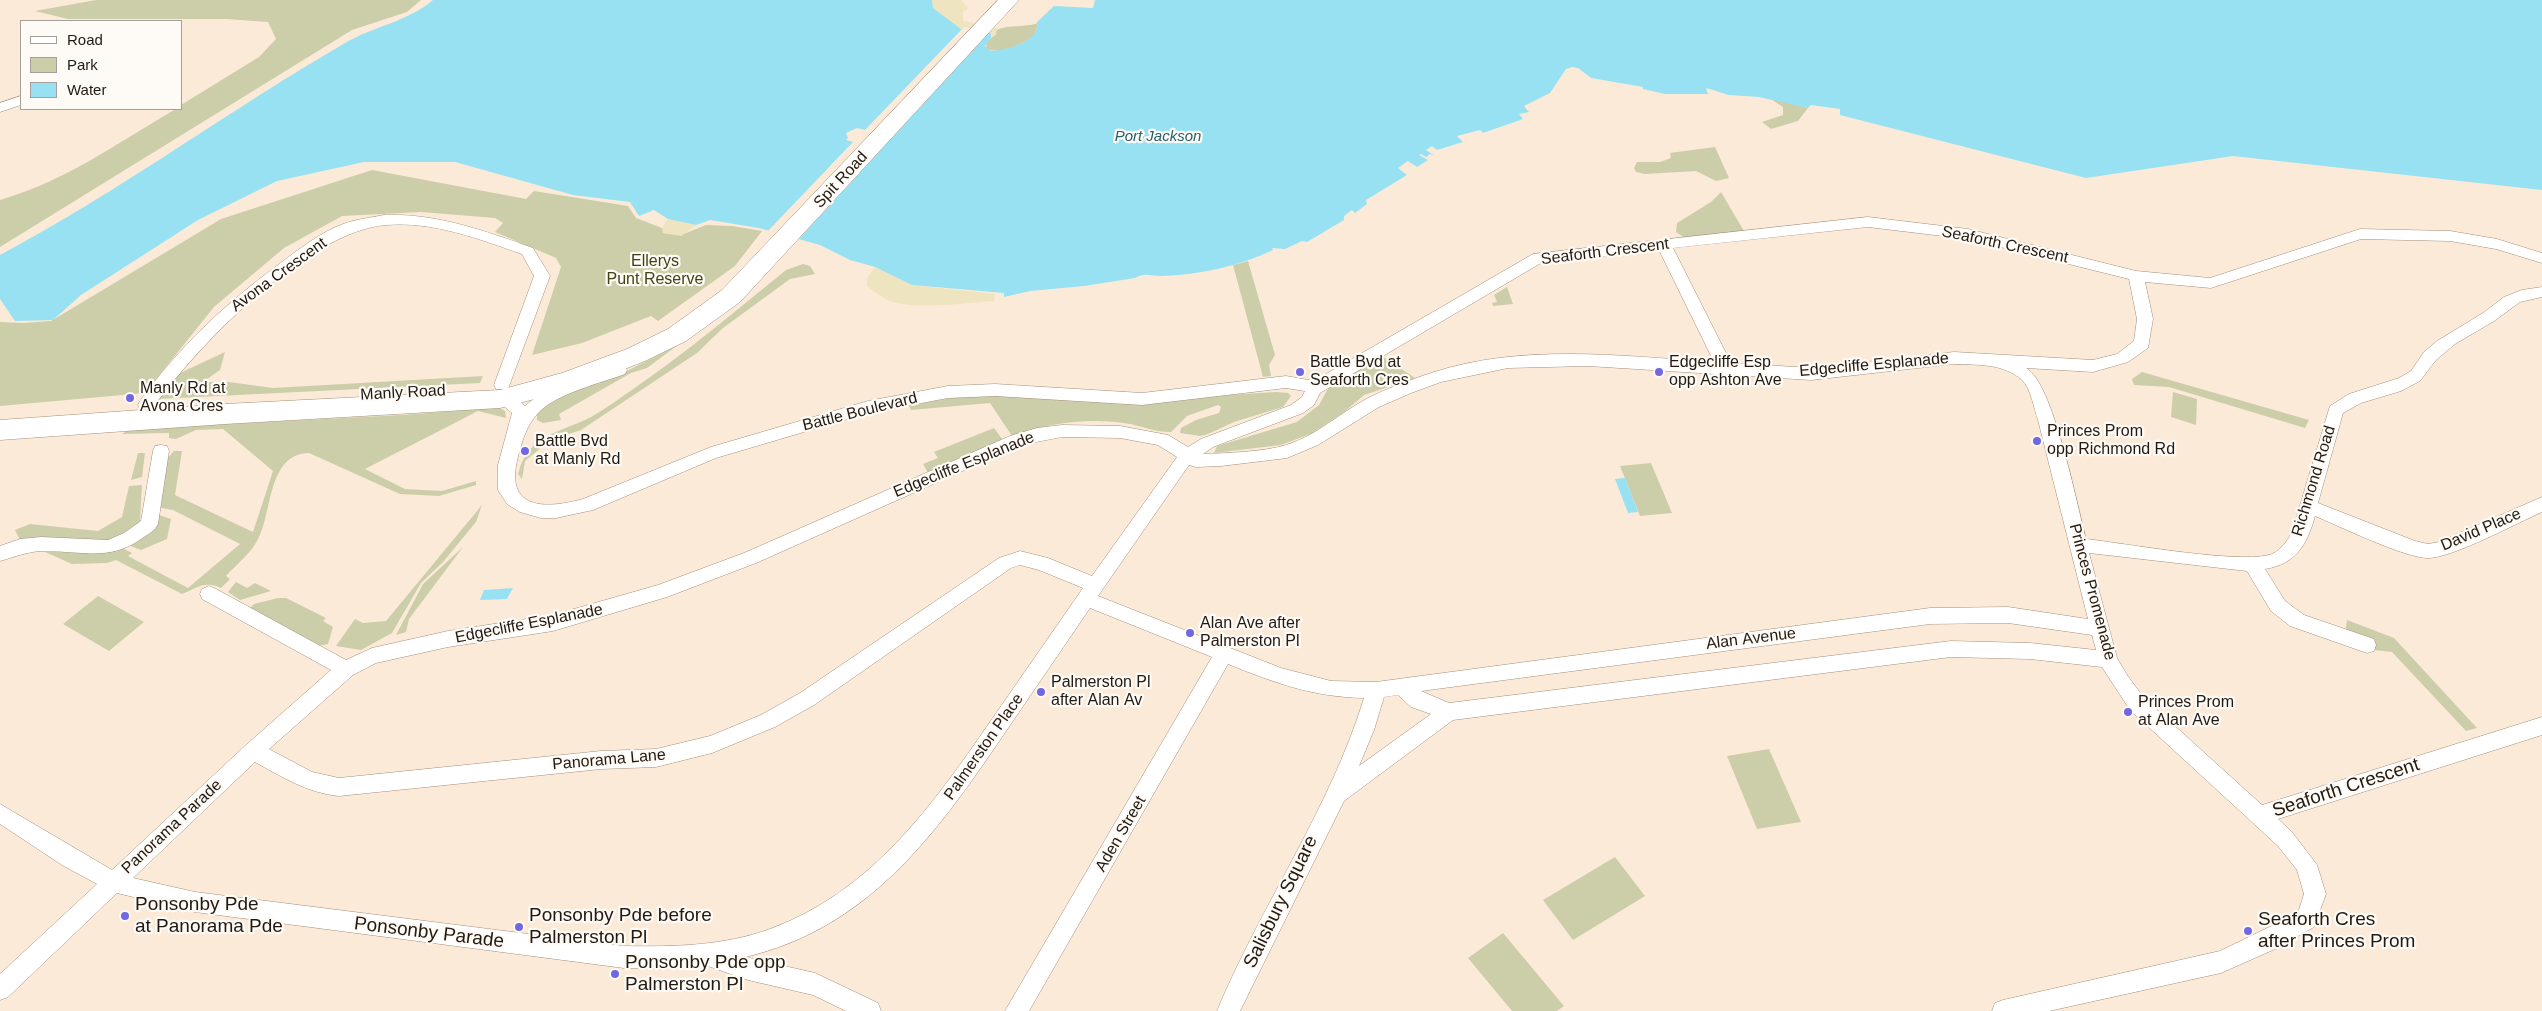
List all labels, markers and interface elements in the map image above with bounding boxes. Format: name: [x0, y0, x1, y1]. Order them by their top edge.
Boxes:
legend: [20, 20, 182, 110]
text: Road: [67, 31, 103, 48]
text: Park: [67, 56, 98, 73]
text: Water: [67, 81, 106, 98]
water label: Port Jackson: [1115, 128, 1201, 146]
street label: Spit Road: [810, 148, 872, 212]
street label: Seaforth Crescent: [1940, 222, 2070, 268]
street label: Avona Crescent: [227, 234, 331, 316]
street label: Seaforth Crescent: [1540, 235, 1670, 269]
park label: Ellerys Punt Reserve: [607, 252, 703, 290]
street label: Edgecliffe Esplanade: [1798, 349, 1950, 381]
place label: Battle Bvd at Seaforth Cres: [1310, 353, 1409, 391]
place label: Edgecliffe Esp opp Ashton Ave: [1669, 353, 1782, 391]
marker: Battle Bvd at Seaforth Cres: [1294, 366, 1306, 378]
marker: Edgecliffe Esp opp Ashton Ave: [1653, 366, 1665, 378]
place label: Manly Rd at Avona Cres: [140, 379, 225, 417]
street label: Manly Road: [360, 381, 446, 405]
street label: Battle Boulevard: [801, 388, 919, 436]
marker: Manly Rd at Avona Cres: [124, 392, 136, 404]
place label: Princes Prom opp Richmond Rd: [2047, 422, 2175, 460]
street label: Richmond Road: [2288, 423, 2340, 539]
street label: Edgecliffe Esplanade: [891, 428, 1037, 502]
place label: Battle Bvd at Manly Rd: [535, 432, 620, 470]
marker: Princes Prom opp Richmond Rd: [2031, 435, 2043, 447]
marker: Battle Bvd at Manly Rd: [519, 445, 531, 457]
street label: David Place: [2438, 504, 2524, 556]
street label: Princes Promenade: [2065, 522, 2119, 662]
street label: Edgecliffe Esplanade: [454, 600, 604, 648]
place label: Alan Ave after Palmerston Pl: [1200, 614, 1300, 652]
street label: Alan Avenue: [1705, 624, 1797, 654]
marker: Alan Ave after Palmerston Pl: [1184, 627, 1196, 639]
place label: Palmerston Pl after Alan Av: [1051, 673, 1151, 711]
marker: Palmerston Pl after Alan Av: [1035, 686, 1047, 698]
street label: Palmerston Place: [940, 690, 1028, 804]
place label: Princes Prom at Alan Ave: [2138, 693, 2234, 731]
marker: Princes Prom at Alan Ave: [2122, 706, 2134, 718]
street label: Panorama Lane: [551, 745, 667, 775]
street label: Seaforth Crescent: [2270, 753, 2422, 823]
street label: Panorama Parade: [118, 776, 226, 878]
street label: Aden Street: [1092, 793, 1150, 875]
street label: Salisbury Square: [1239, 832, 1323, 972]
place label: Ponsonby Pde at Panorama Pde: [135, 894, 283, 938]
place label: Ponsonby Pde before Palmerston Pl: [529, 905, 712, 949]
place label: Seaforth Cres after Princes Prom: [2258, 909, 2415, 953]
marker: Ponsonby Pde at Panorama Pde: [119, 910, 131, 922]
street label: Ponsonby Parade: [353, 912, 505, 954]
marker: Ponsonby Pde before Palmerston Pl: [513, 921, 525, 933]
marker: Seaforth Cres after Princes Prom: [2242, 925, 2254, 937]
place label: Ponsonby Pde opp Palmerston Pl: [625, 952, 786, 996]
marker: Ponsonby Pde opp Palmerston Pl: [609, 968, 621, 980]

